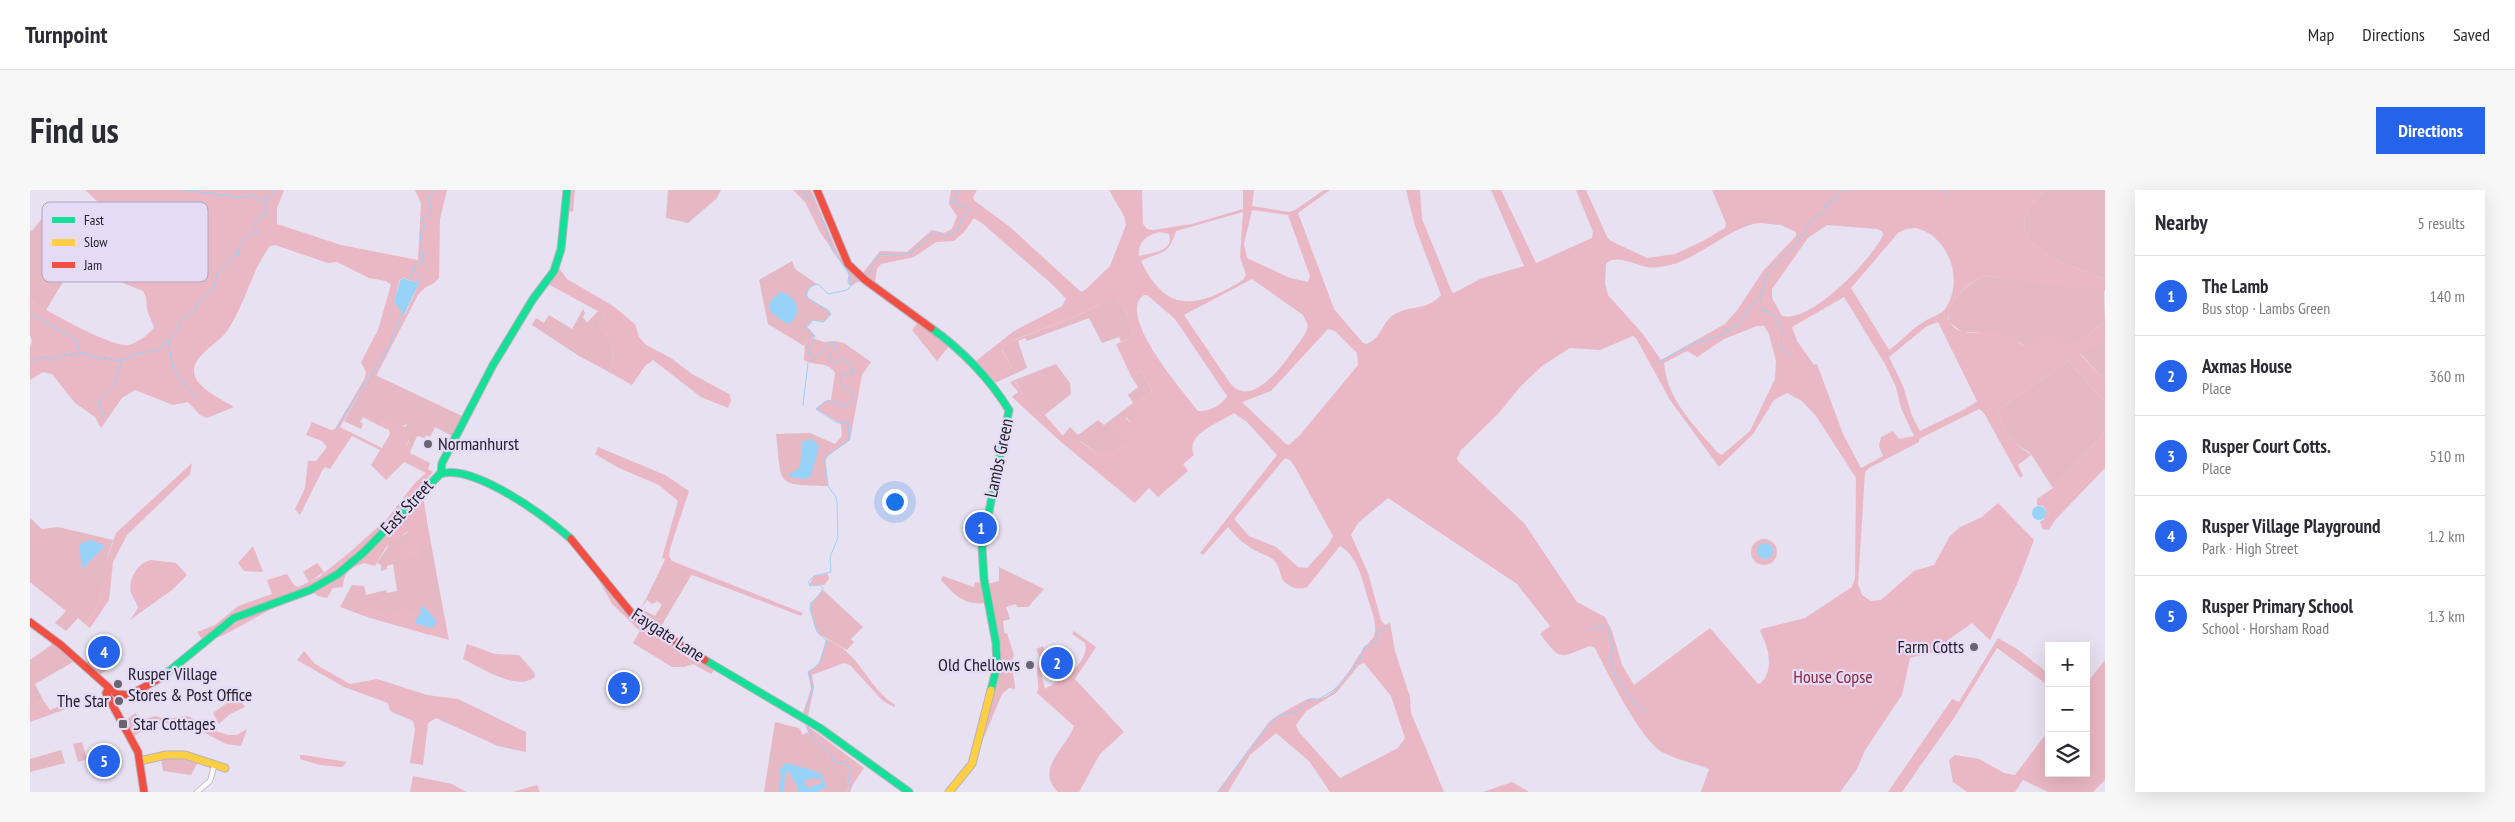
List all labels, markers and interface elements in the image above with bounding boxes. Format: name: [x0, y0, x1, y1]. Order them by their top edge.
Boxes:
text: Turnpoint: [25, 19, 107, 50]
text: Map: [2308, 23, 2334, 46]
text: Directions: [2362, 23, 2425, 46]
text: Saved: [2453, 23, 2490, 46]
text: Find us: [30, 107, 119, 153]
button: Directions: [2376, 107, 2485, 154]
legend: [42, 202, 208, 282]
text: Nearby: [2155, 209, 2208, 236]
text: Fast: [84, 211, 104, 229]
text: 5 results: [2418, 213, 2465, 233]
text: Slow: [84, 233, 108, 251]
text: Jam: [83, 256, 102, 274]
text: The Lamb: [2202, 274, 2268, 298]
text: 1: [2167, 286, 2175, 306]
text: 140 m: [2430, 286, 2465, 306]
text: Bus stop · Lambs Green: [2202, 298, 2330, 318]
text: Axmas House: [2202, 354, 2292, 378]
text: 2: [2167, 366, 2175, 386]
text: 360 m: [2430, 366, 2465, 386]
text: Place: [2202, 378, 2231, 398]
street label: Lambs Green: [979, 416, 1018, 500]
place label: Normanhurst: [438, 432, 519, 455]
text: Rusper Court Cotts.: [2202, 434, 2331, 458]
marker: Normanhurst: [422, 438, 434, 450]
text: 3: [2167, 446, 2175, 466]
text: 510 m: [2430, 446, 2465, 466]
text: Place: [2202, 458, 2231, 478]
street label: East Street: [375, 474, 438, 539]
your location: [882, 489, 908, 515]
pin: 1: [965, 509, 997, 547]
text: Rusper Village Playground: [2202, 514, 2381, 538]
text: 4: [2167, 526, 2175, 546]
text: 1.2 km: [2428, 526, 2465, 546]
text: Park · High Street: [2202, 538, 2298, 558]
text: Rusper Primary School: [2202, 594, 2353, 618]
street label: Faygate Lane: [628, 603, 709, 667]
text: 5: [2167, 606, 2175, 626]
text: 1.3 km: [2428, 606, 2465, 626]
text: School · Horsham Road: [2202, 618, 2329, 638]
pin: 4: [88, 633, 120, 671]
place label: Farm Cotts: [1897, 635, 1964, 658]
marker: Farm Cotts: [1968, 641, 1980, 653]
map controls: [2045, 642, 2090, 777]
button: +: [2045, 642, 2090, 687]
pin: 2: [1041, 644, 1073, 682]
place label: Old Chellows: [938, 653, 1020, 676]
marker: Old Chellows: [1024, 659, 1036, 671]
place label: Rusper Village Stores & Post Office: [128, 662, 252, 706]
park label: House Copse: [1793, 665, 1873, 688]
pin: 3: [608, 669, 640, 707]
marker: Rusper Village Stores & Post Office: [112, 678, 124, 690]
button: −: [2045, 687, 2090, 732]
place label: The Star: [57, 689, 109, 712]
marker: The Star: [113, 695, 125, 707]
place label: Star Cottages: [133, 712, 216, 735]
marker: Star Cottages: [117, 718, 129, 730]
button: layers: [2045, 732, 2090, 777]
pin: 5: [88, 742, 120, 780]

